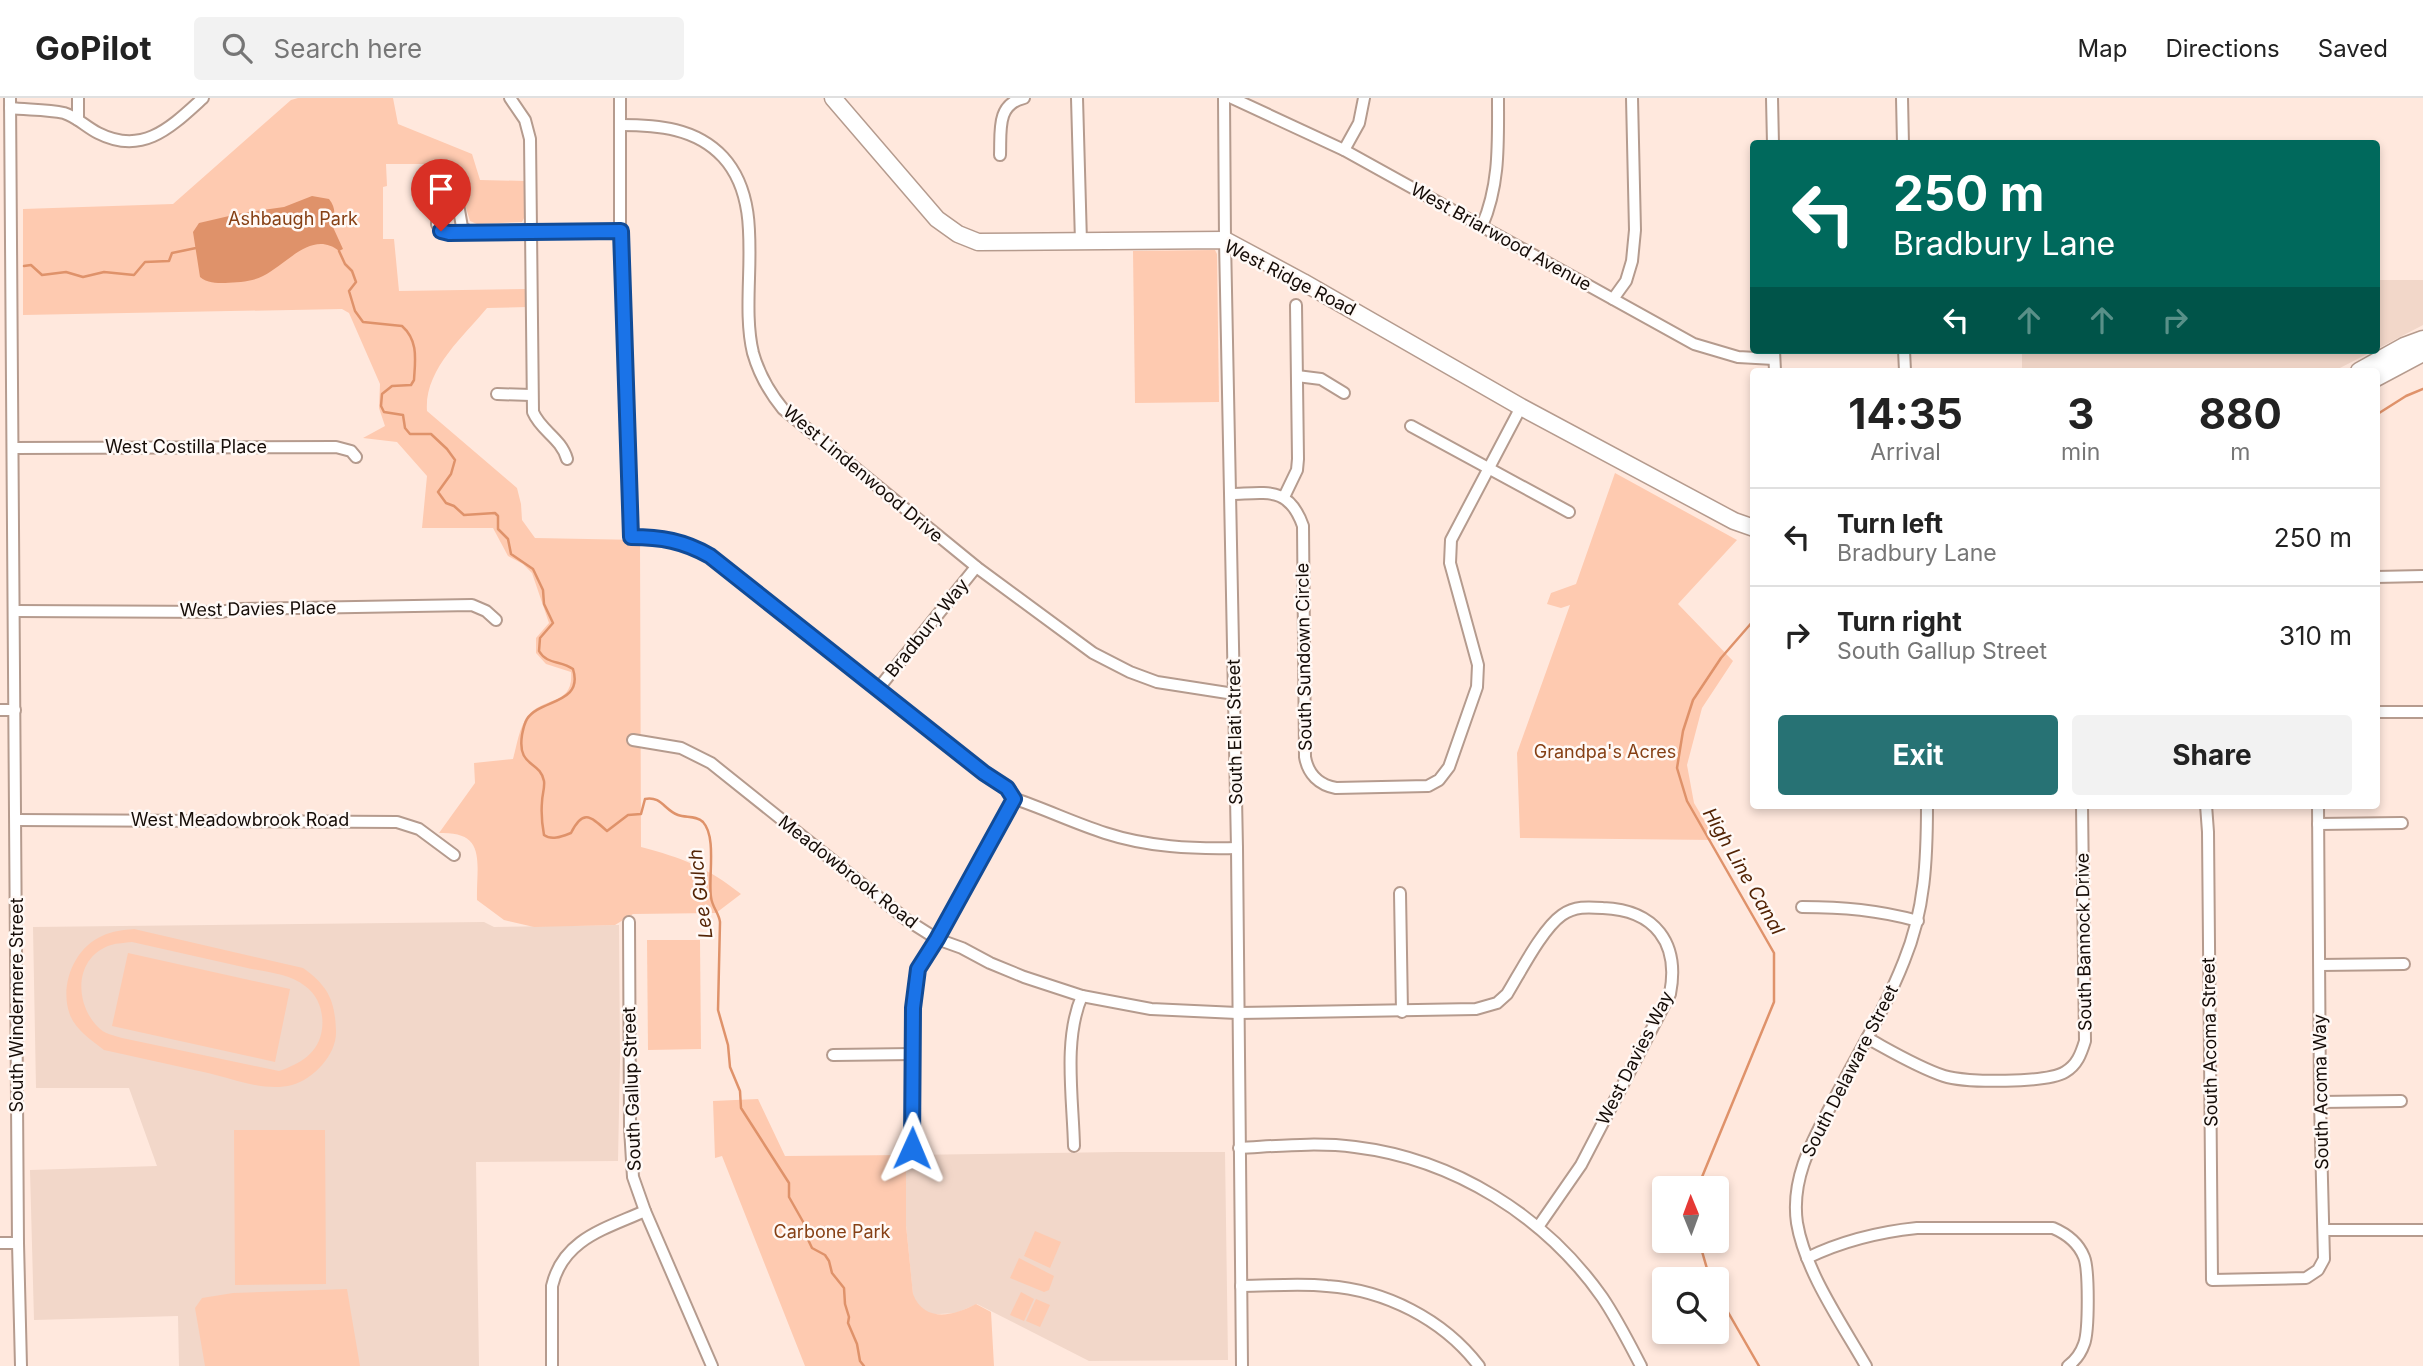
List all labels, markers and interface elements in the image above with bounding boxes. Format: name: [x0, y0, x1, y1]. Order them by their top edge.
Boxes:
search box: [194, 17, 684, 80]
text: GoPilot: [35, 28, 152, 68]
icon: search: [218, 29, 256, 67]
text: Search here: [274, 33, 422, 64]
text: Map: [2078, 34, 2127, 63]
text: Directions: [2165, 34, 2280, 63]
text: Saved: [2318, 34, 2388, 63]
pin: [411, 159, 471, 231]
text: 250 m: [1893, 164, 2045, 223]
icon: left: [1778, 168, 1869, 259]
icon: arrive: [422, 170, 460, 208]
street label: West Briarwood Avenue: [1407, 178, 1595, 295]
park label: Ashbaugh Park: [228, 208, 358, 229]
text: Bradbury Lane: [1893, 224, 2115, 263]
street label: West Ridge Road: [1221, 235, 1359, 320]
icon: left: [1937, 301, 1975, 339]
icon: ahead: [2010, 301, 2048, 339]
icon: ahead: [2083, 301, 2121, 339]
icon: right: [2156, 301, 2194, 339]
text: 14:35: [1848, 388, 1963, 439]
text: 3: [2067, 388, 2094, 439]
text: 880: [2199, 388, 2282, 439]
street label: West Lindenwood Drive: [779, 401, 947, 547]
street label: West Costilla Place: [105, 436, 267, 457]
text: Arrival: [1870, 438, 1941, 466]
text: min: [2061, 438, 2100, 466]
text: m: [2230, 438, 2250, 466]
text: Turn left: [1837, 508, 1943, 539]
icon: left: [1778, 518, 1816, 556]
text: 250 m: [2274, 522, 2352, 553]
text: Bradbury Lane: [1837, 539, 1997, 567]
street label: South Sundown Circle: [1291, 563, 1316, 751]
street label: Bradbury Way: [881, 574, 973, 681]
street label: West Davies Place: [179, 597, 337, 620]
text: Turn right: [1837, 606, 1962, 637]
icon: right: [1778, 616, 1816, 654]
text: 310 m: [2279, 620, 2352, 651]
text: South Gallup Street: [1837, 637, 2047, 665]
street label: South Elati Street: [1223, 659, 1246, 805]
button: Exit: [1778, 715, 2058, 795]
button: Share: [2072, 715, 2352, 795]
park label: Grandpa's Acres: [1534, 741, 1676, 762]
water label: High Line Canal: [1698, 804, 1789, 939]
street label: West Meadowbrook Road: [131, 809, 349, 830]
street label: Meadowbrook Road: [775, 811, 922, 932]
water label: Lee Gulch: [684, 848, 717, 940]
street label: South Bannock Drive: [2071, 853, 2096, 1031]
street label: South Windermere Street: [6, 897, 27, 1112]
street label: South Acoma Street: [2198, 957, 2221, 1127]
street label: South Delaware Street: [1797, 981, 1902, 1160]
street label: West Davies Way: [1592, 988, 1677, 1128]
street label: South Gallup Street: [618, 1006, 645, 1172]
street label: South Acoma Way: [2309, 1014, 2332, 1170]
position arrow: [875, 1111, 949, 1185]
north arrow: [1652, 1176, 1729, 1253]
map controls: [1652, 1176, 1729, 1344]
park label: Carbone Park: [774, 1221, 891, 1242]
button: search: [1652, 1267, 1729, 1344]

